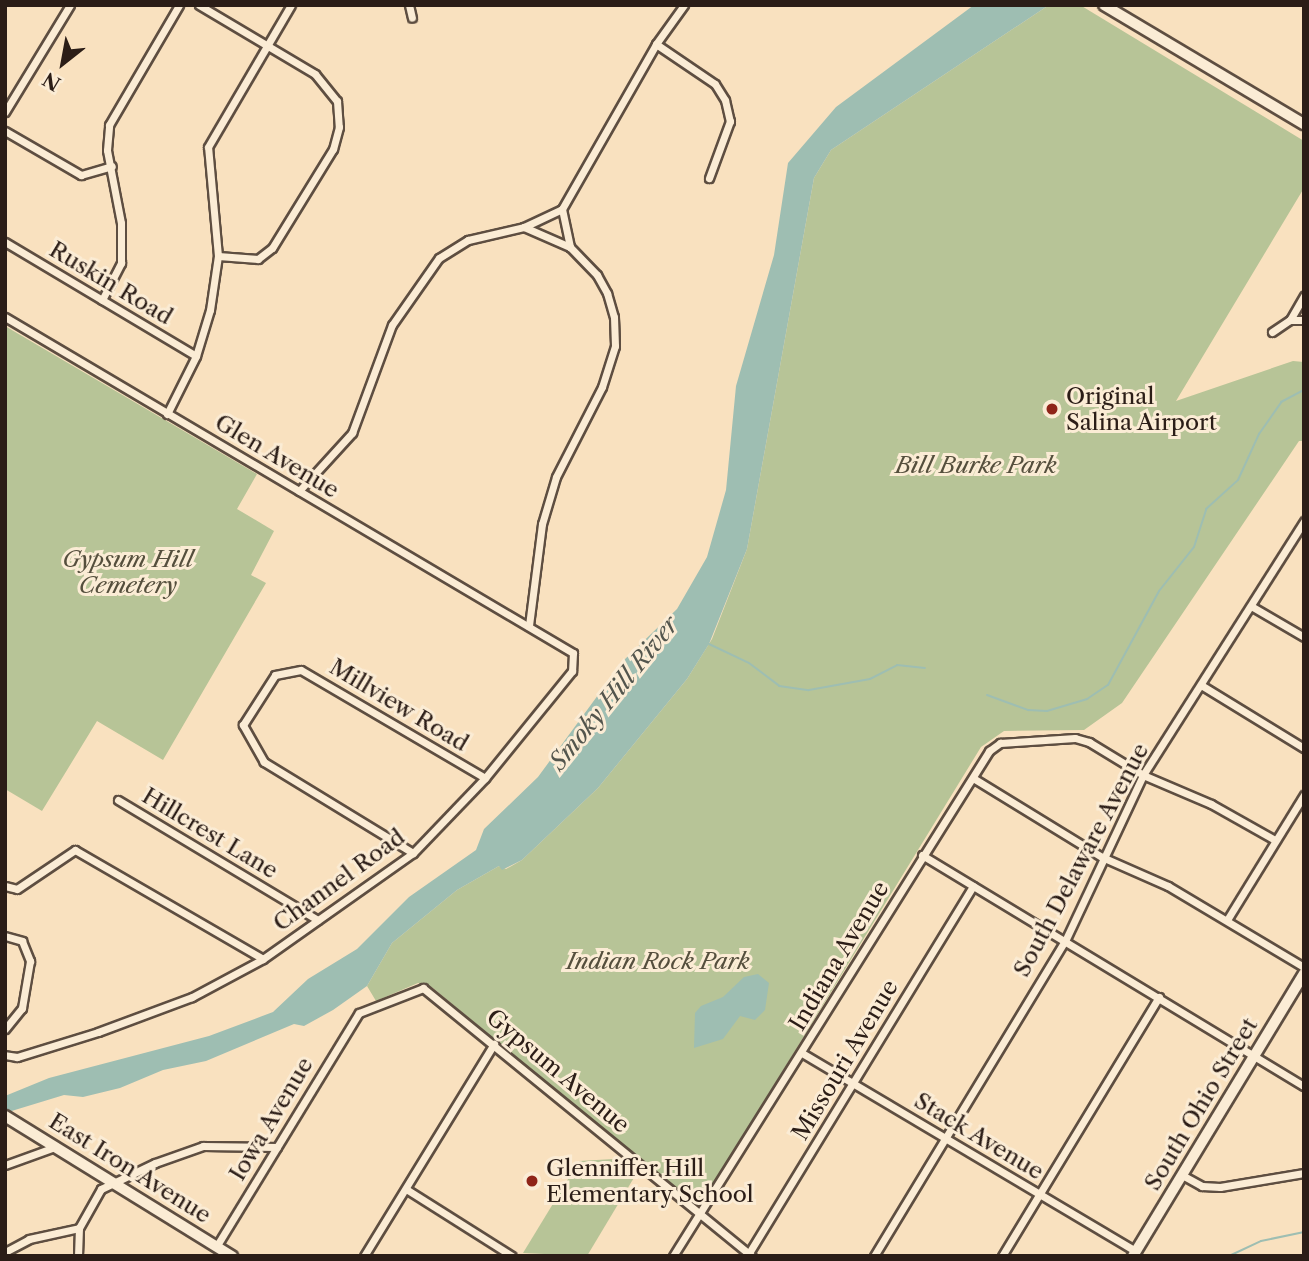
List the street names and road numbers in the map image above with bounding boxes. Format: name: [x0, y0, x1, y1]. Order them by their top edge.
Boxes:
street label: Ruskin Road: [44, 235, 178, 331]
street label: Glen Avenue: [210, 408, 344, 504]
street label: Millview Road: [324, 653, 474, 757]
street label: South Delaware Avenue: [1007, 738, 1155, 982]
street label: Hillcrest Lane: [137, 782, 283, 884]
street label: Channel Road: [268, 823, 410, 937]
street label: Indiana Avenue: [783, 876, 895, 1036]
street label: Missouri Avenue: [786, 974, 904, 1146]
street label: Gypsum Avenue: [481, 1003, 635, 1139]
street label: South Ohio Street: [1139, 1013, 1263, 1195]
street label: Iowa Avenue: [223, 1052, 319, 1186]
street label: Stack Avenue: [909, 1086, 1049, 1186]
street label: East Iron Avenue: [44, 1107, 216, 1229]

